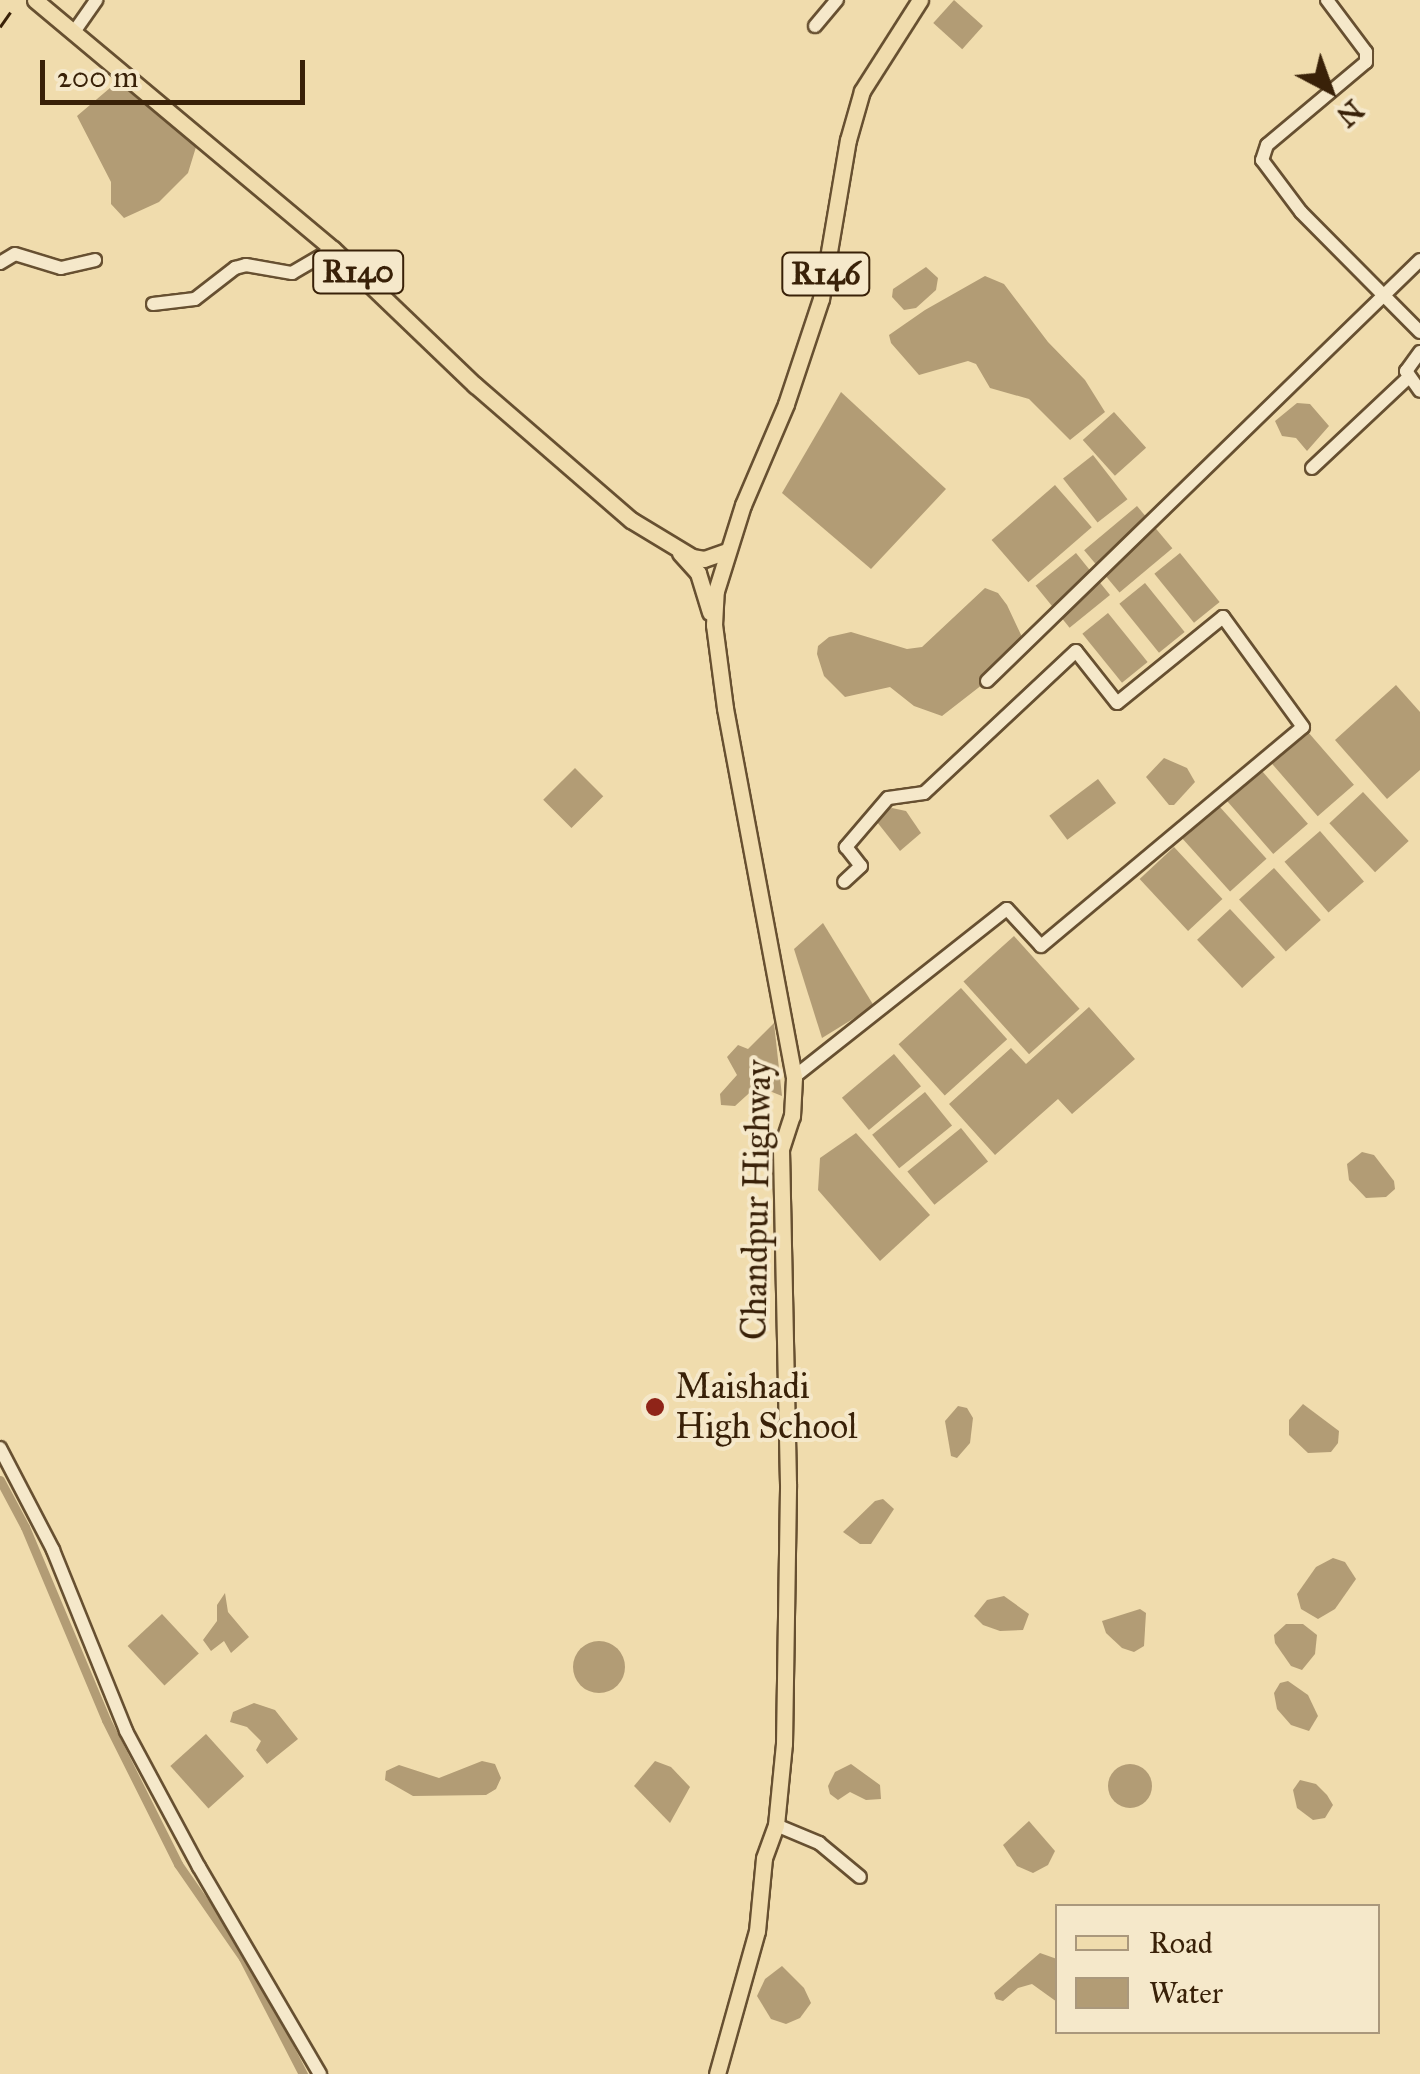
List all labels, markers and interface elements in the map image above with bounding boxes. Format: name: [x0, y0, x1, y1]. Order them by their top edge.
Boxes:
scale bar: [45, 40, 310, 102]
north arrow: [1280, 40, 1380, 140]
text: 200 m: [57, 59, 138, 95]
text: N: [1330, 92, 1370, 134]
road number: R140: [310, 245, 406, 299]
road number: R146: [781, 247, 871, 301]
street label: Chandpur Highway: [734, 1060, 780, 1340]
place label: Maishadi High School: [675, 1366, 858, 1448]
marker: Maishadi High School: [644, 1396, 666, 1418]
legend: [1055, 1904, 1380, 2034]
text: Road: [1149, 1925, 1213, 1961]
text: Water: [1149, 1975, 1223, 2011]

